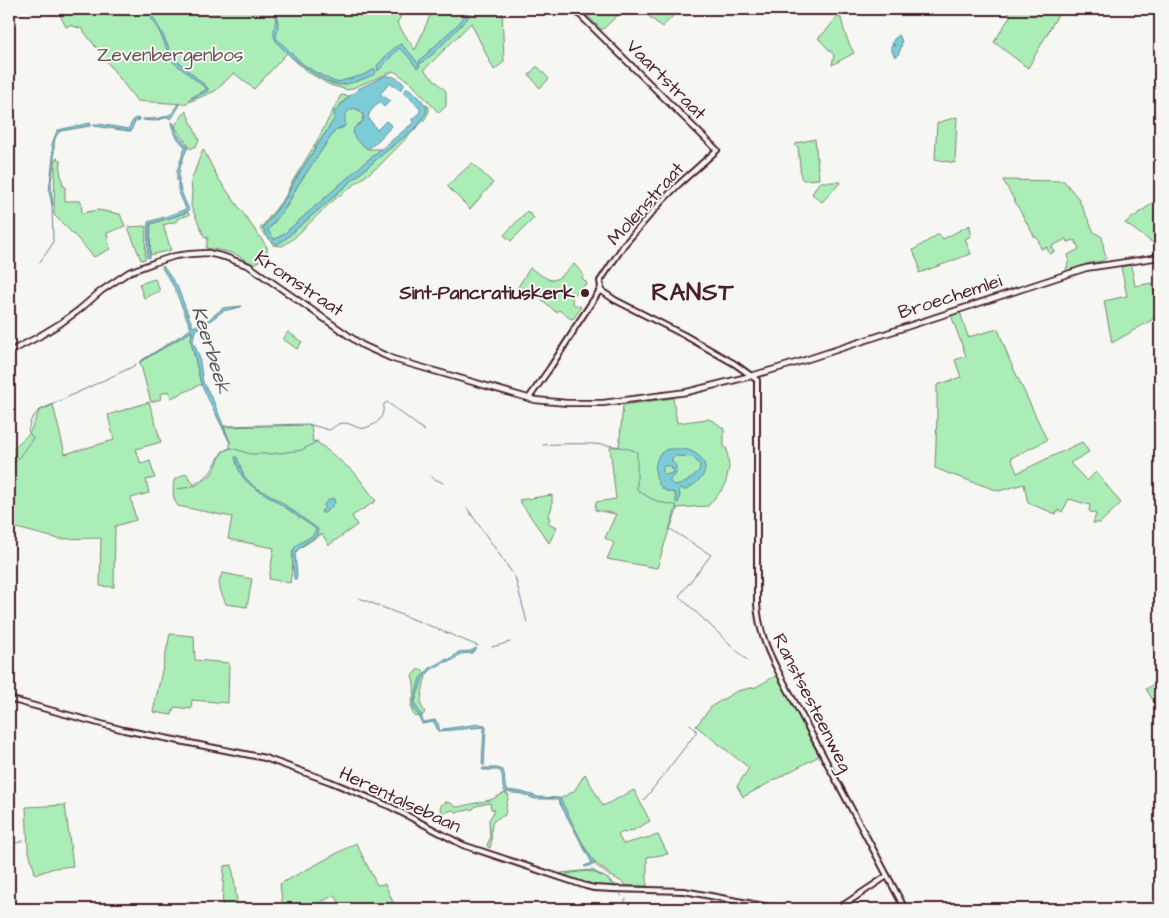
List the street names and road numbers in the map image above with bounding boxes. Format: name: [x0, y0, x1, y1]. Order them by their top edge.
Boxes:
street label: Vaartstraat: [620, 34, 713, 127]
street label: Molenstraat: [601, 156, 691, 252]
street label: Kromstraat: [249, 244, 349, 324]
street label: Broechemlei: [895, 267, 1005, 326]
street label: Ranstsesteenweg: [764, 629, 859, 778]
street label: Herentalsebaan: [335, 760, 465, 840]

